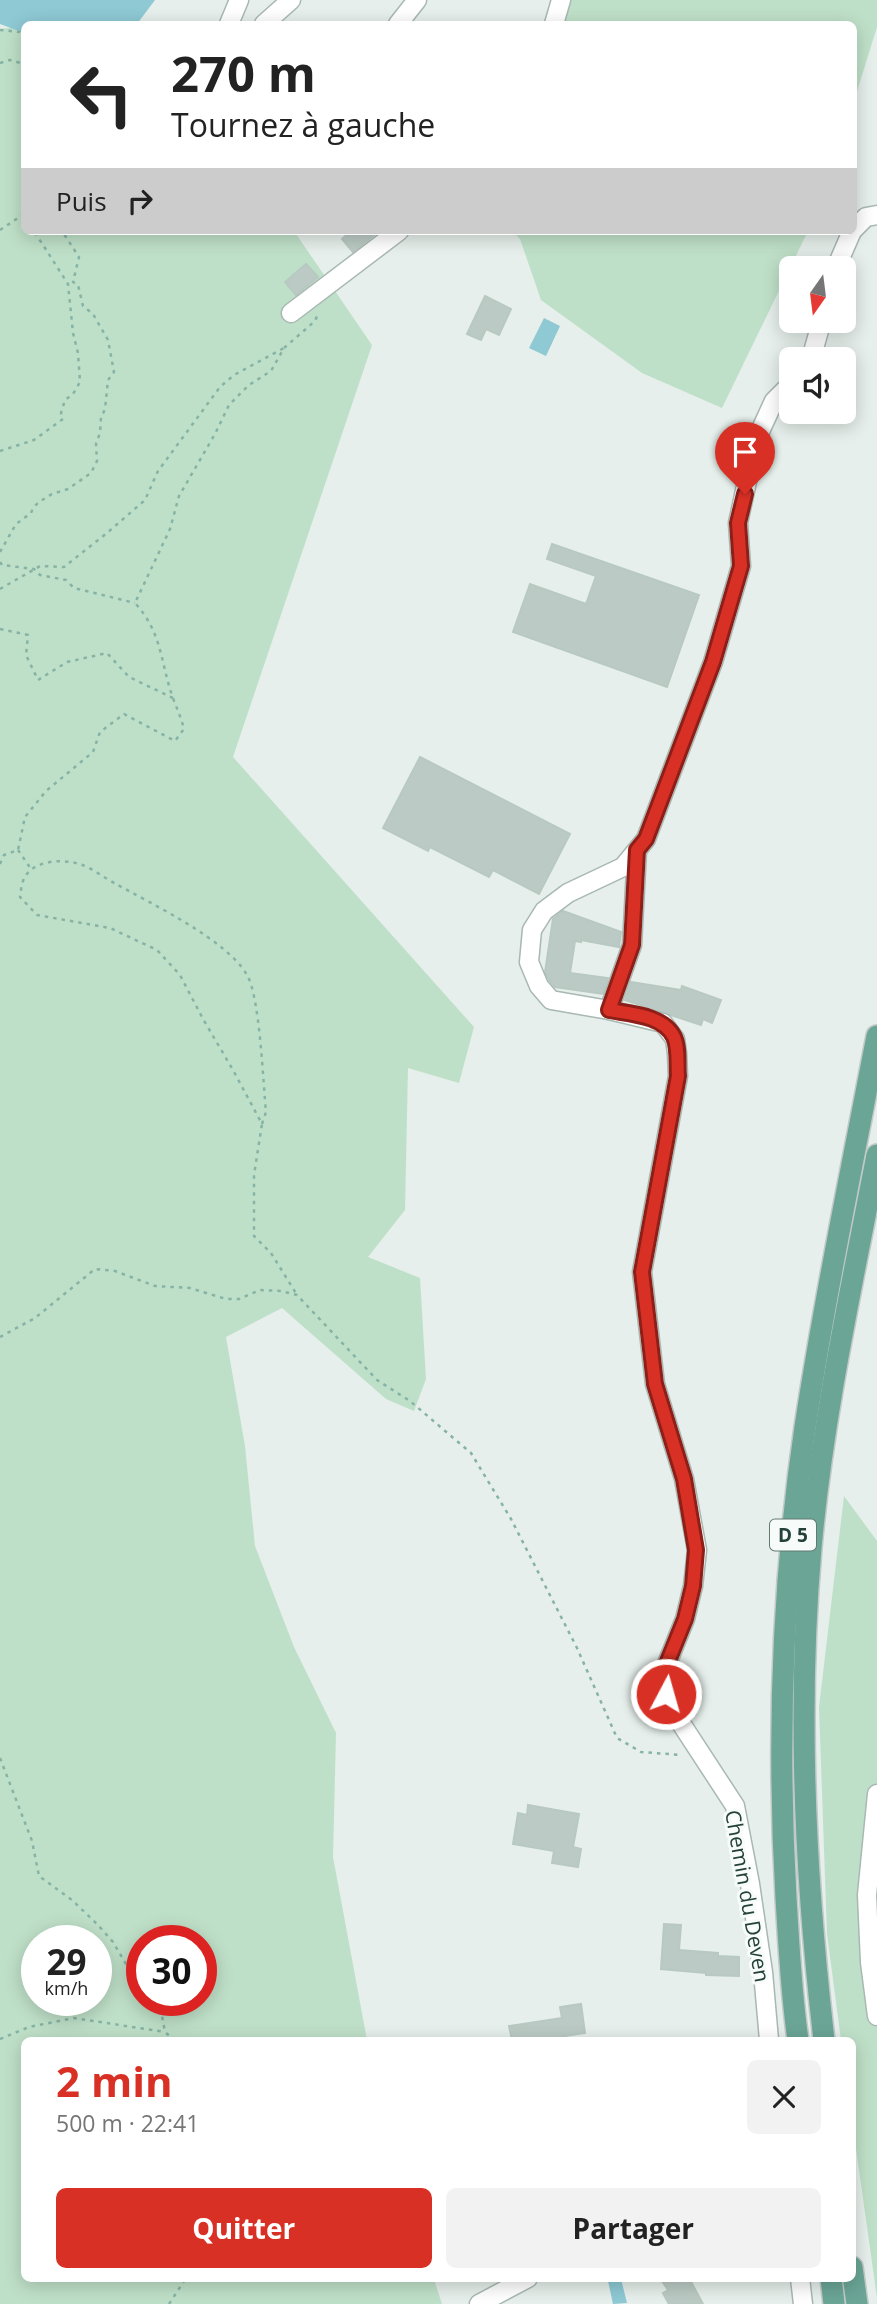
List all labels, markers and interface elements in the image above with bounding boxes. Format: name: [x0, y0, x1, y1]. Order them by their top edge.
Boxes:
text: 270 m: [171, 40, 316, 106]
icon: left: [56, 49, 147, 140]
text: Tournez à gauche: [171, 103, 435, 146]
icon: right: [121, 182, 159, 220]
text: Puis: [56, 183, 107, 219]
north arrow: [779, 256, 856, 332]
map controls: [779, 256, 856, 424]
button: sound: [779, 347, 856, 424]
pin: [715, 422, 775, 494]
icon: arrive: [726, 433, 764, 471]
road number: D 5: [770, 1520, 816, 1550]
position arrow: [629, 1657, 703, 1731]
street label: Chemin du Deven: [719, 1808, 777, 1984]
speed limit sign: 30: [126, 1925, 217, 2016]
text: 29: [46, 1938, 87, 1985]
text: km/h: [45, 1976, 88, 2000]
text: 2 min: [56, 2052, 173, 2109]
button: close: [747, 2060, 821, 2134]
text: 500 m · 22:41: [56, 2107, 199, 2139]
button: Quitter: [56, 2188, 432, 2268]
button: Partager: [446, 2188, 821, 2268]

